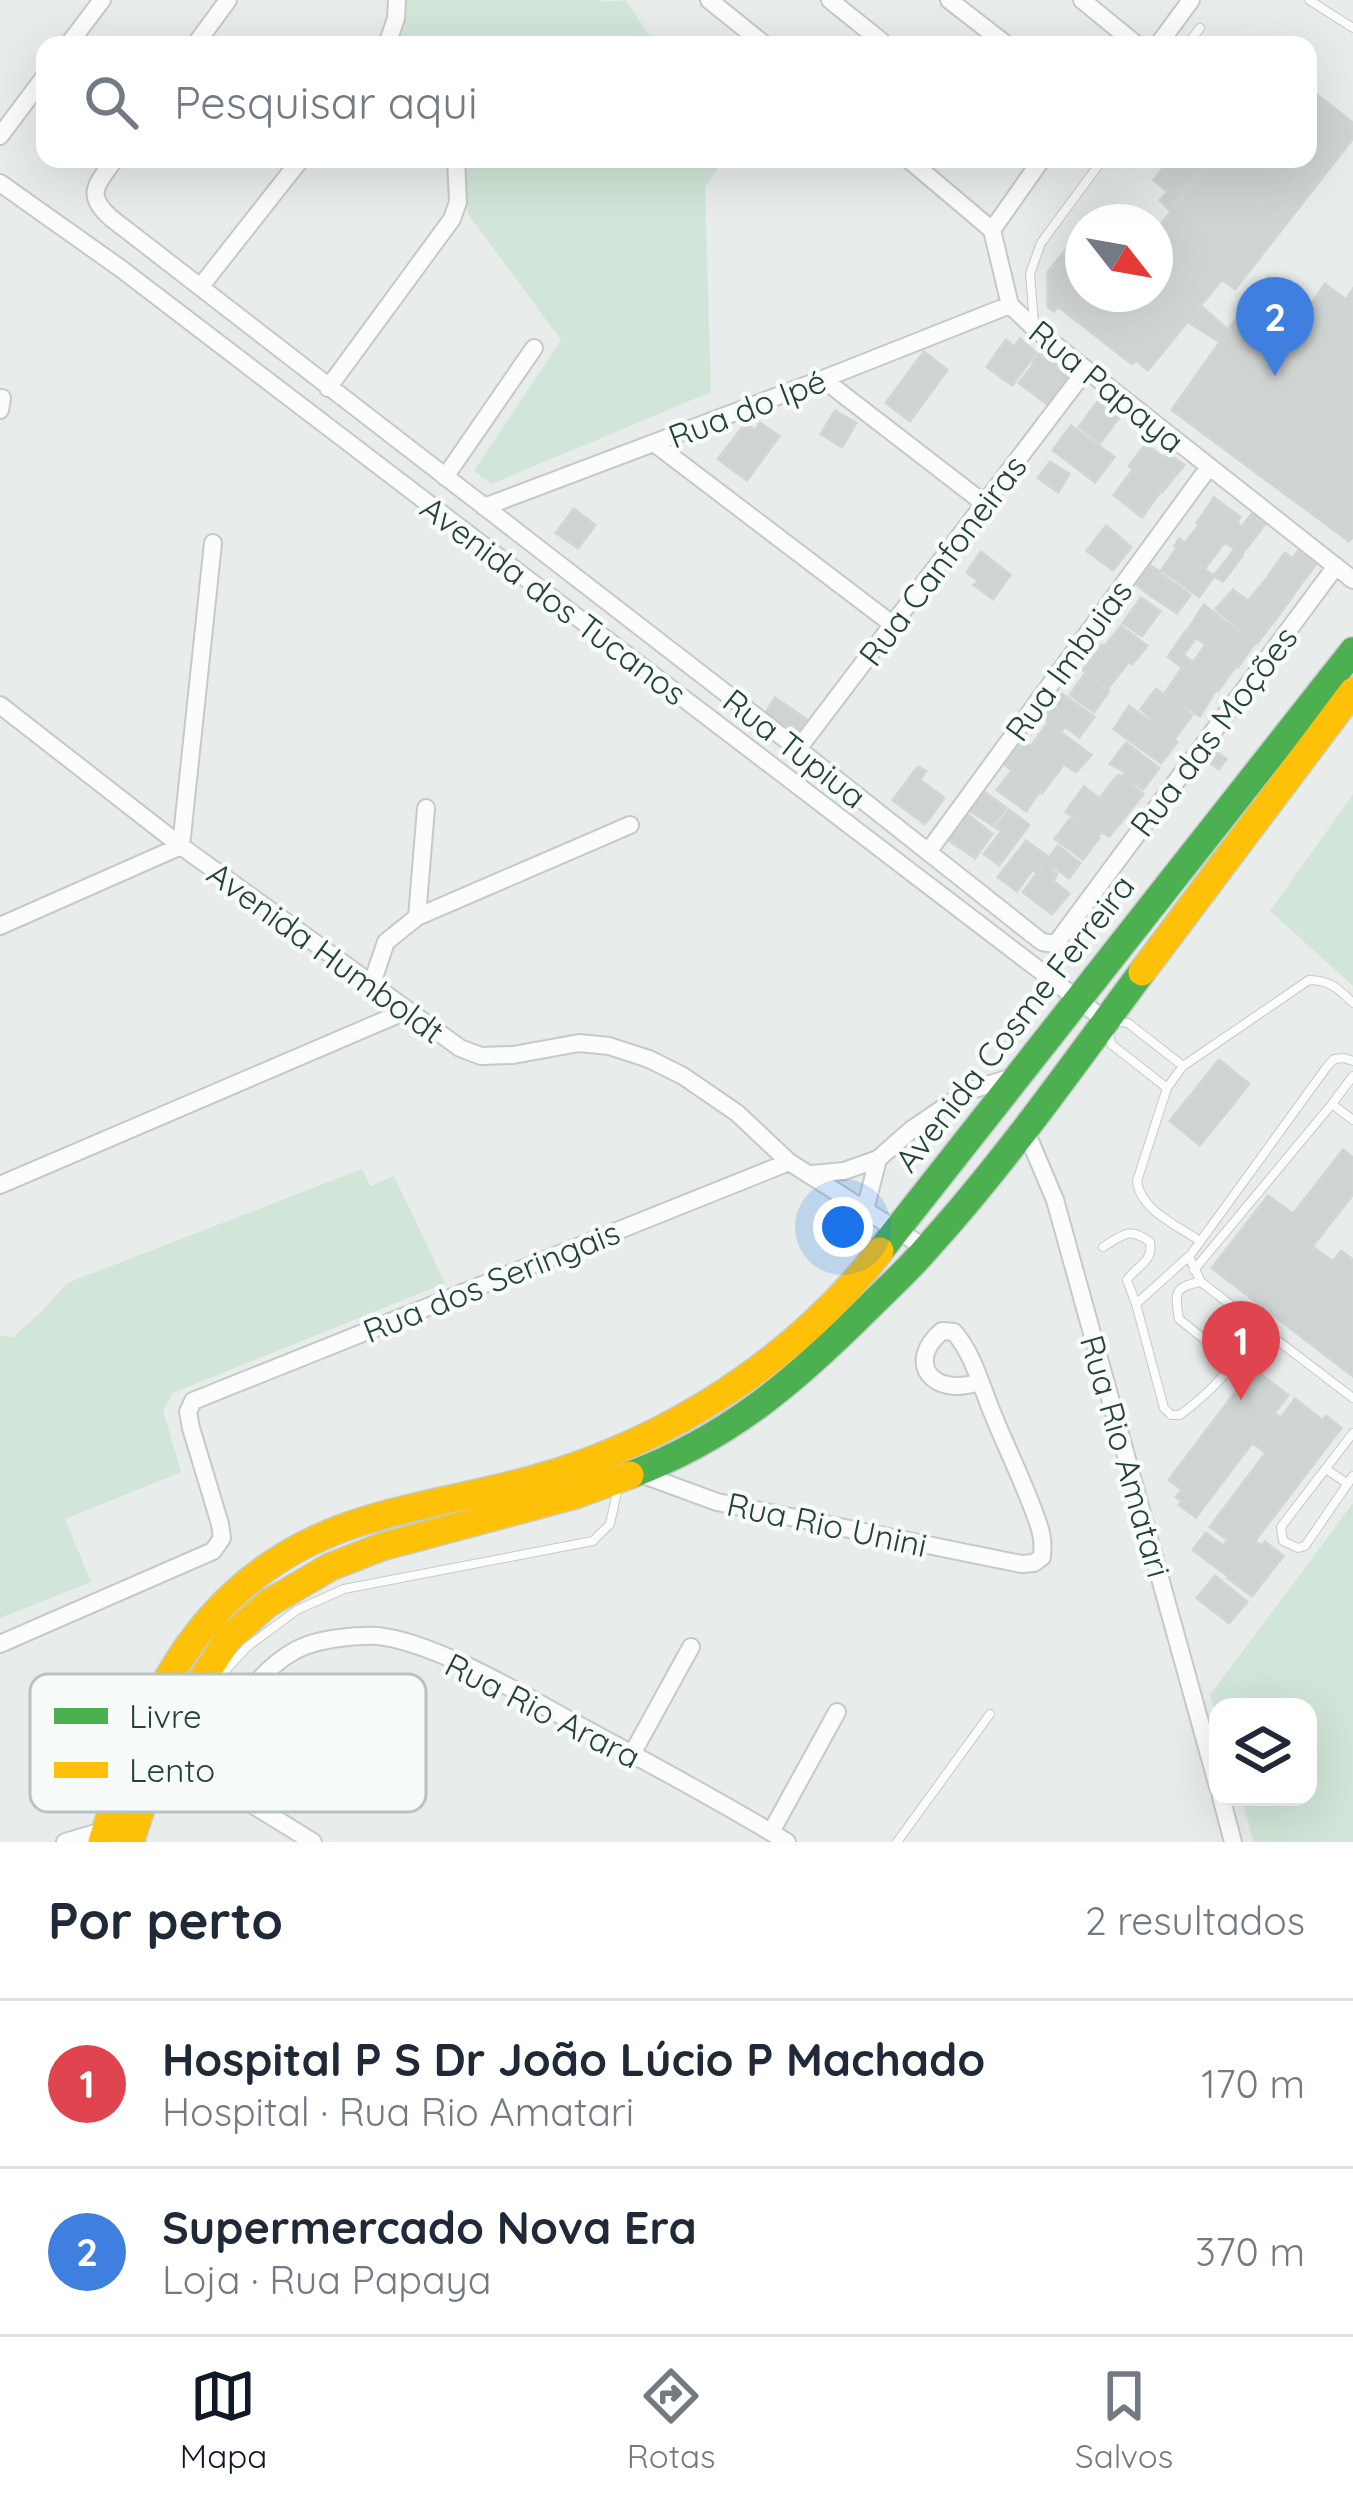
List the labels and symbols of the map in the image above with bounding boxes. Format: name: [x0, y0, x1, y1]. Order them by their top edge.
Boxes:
north arrow: [1065, 204, 1173, 312]
pin: 2: [1236, 277, 1314, 376]
street label: Rua Papaya: [1021, 311, 1193, 461]
street label: Rua do Ipé: [662, 359, 832, 457]
street label: Rua Canfoneiras: [849, 447, 1035, 673]
street label: Avenida dos Tucanos: [413, 487, 695, 713]
street label: Rua Imbuias: [996, 571, 1140, 749]
street label: Rua das Moções: [1121, 618, 1305, 844]
street label: Rua Tupiua: [715, 679, 875, 817]
street label: Avenida Humboldt: [200, 852, 452, 1052]
street label: Avenida Cosme Ferreira: [885, 866, 1143, 1180]
your location: [813, 1197, 873, 1257]
street label: Rua dos Seringais: [357, 1211, 625, 1351]
pin: 1: [1202, 1301, 1280, 1400]
street label: Rua Rio Amatari: [1072, 1330, 1180, 1582]
street label: Rua Rio Unini: [723, 1483, 931, 1565]
street label: Rua Rio Arara: [439, 1643, 647, 1777]
legend: [30, 1674, 426, 1812]
text: Livre: [129, 1695, 202, 1736]
text: Lento: [129, 1749, 215, 1790]

